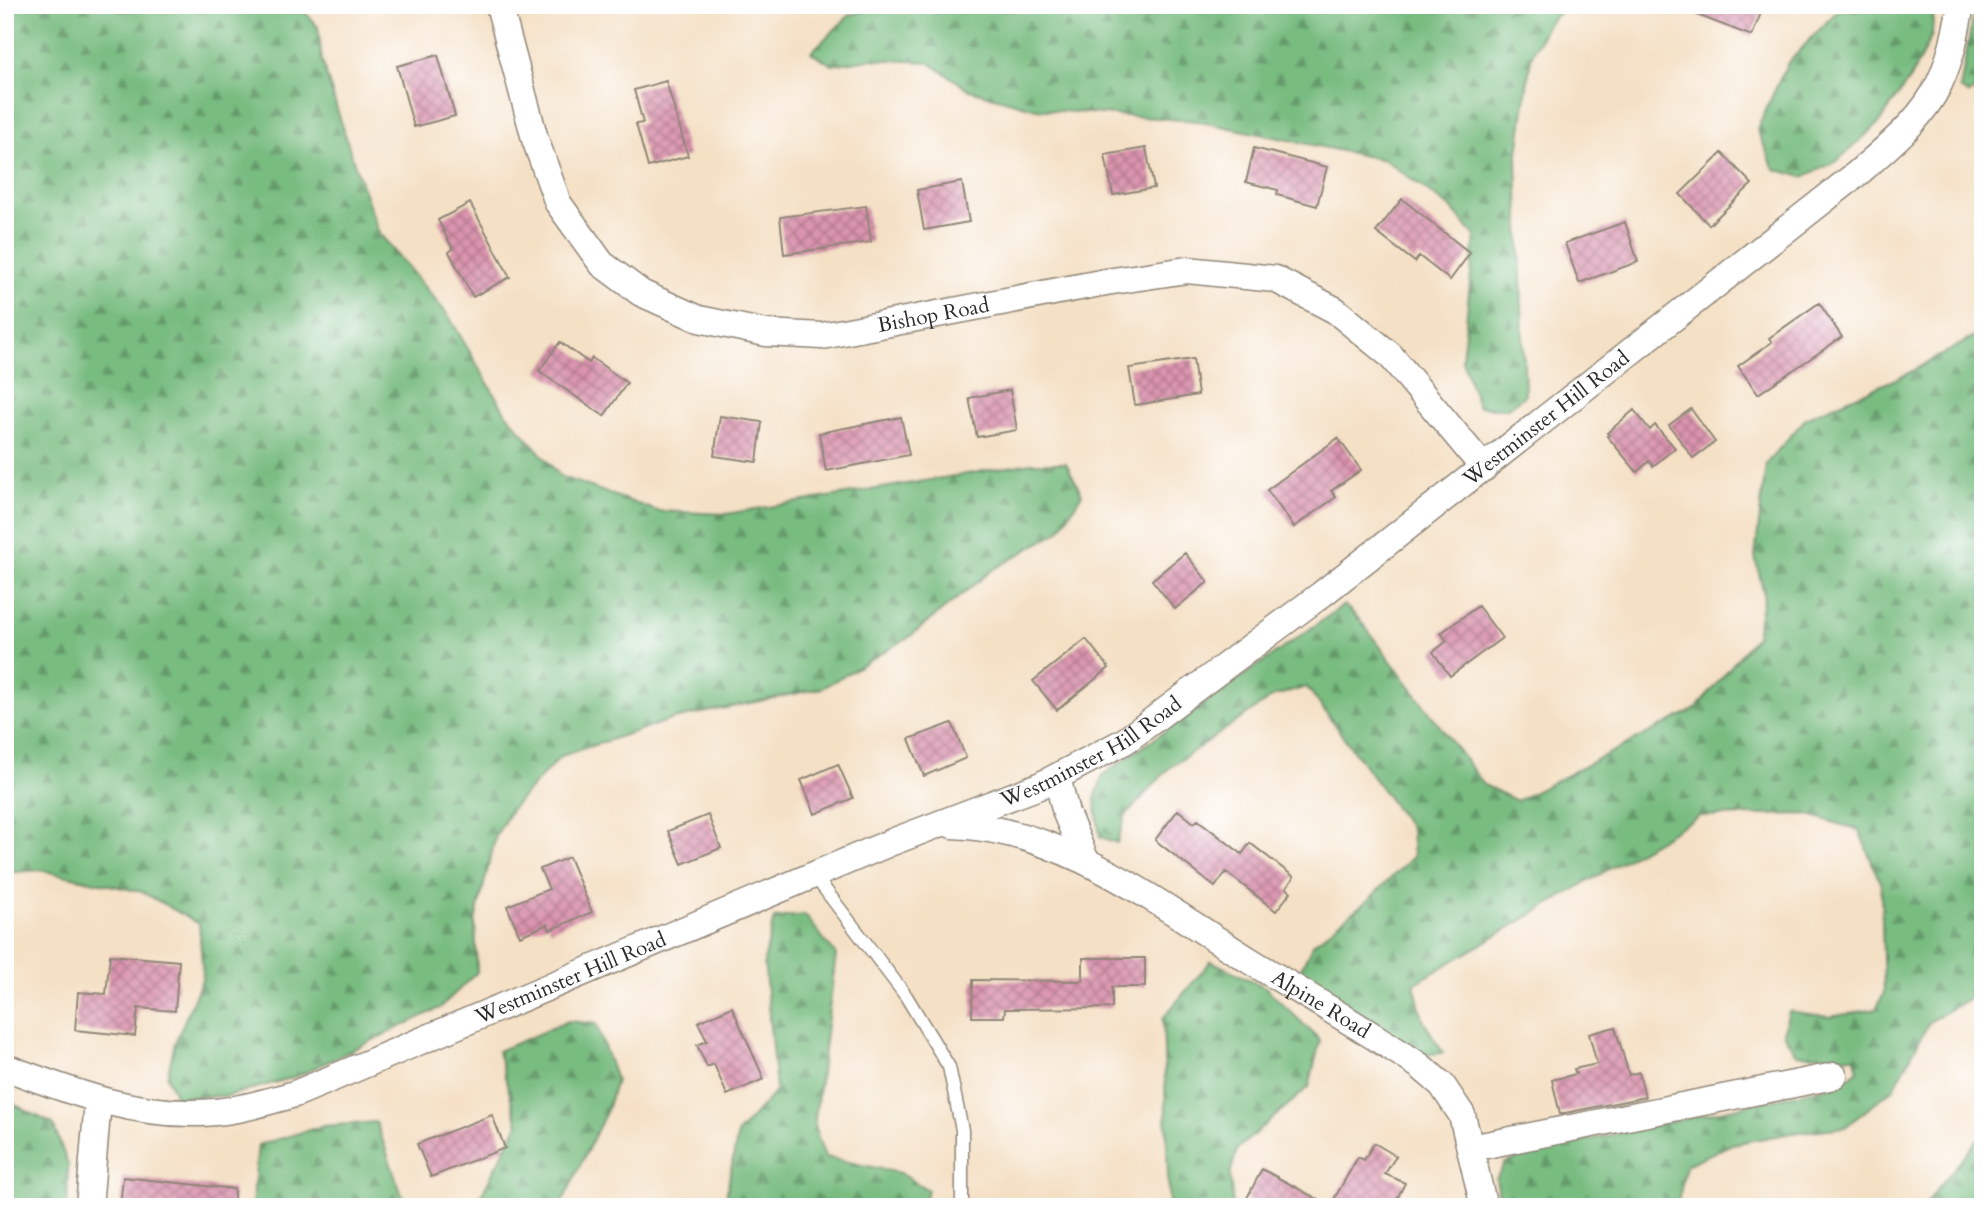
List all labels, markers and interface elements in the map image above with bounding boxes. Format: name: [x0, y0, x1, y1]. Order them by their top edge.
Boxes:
street label: Bishop Road: [875, 291, 992, 340]
street label: Westminster Hill Road: [1456, 344, 1636, 494]
street label: Westminster Hill Road: [995, 690, 1188, 815]
street label: Westminster Hill Road: [470, 925, 671, 1032]
street label: Alpine Road: [1266, 963, 1376, 1046]

